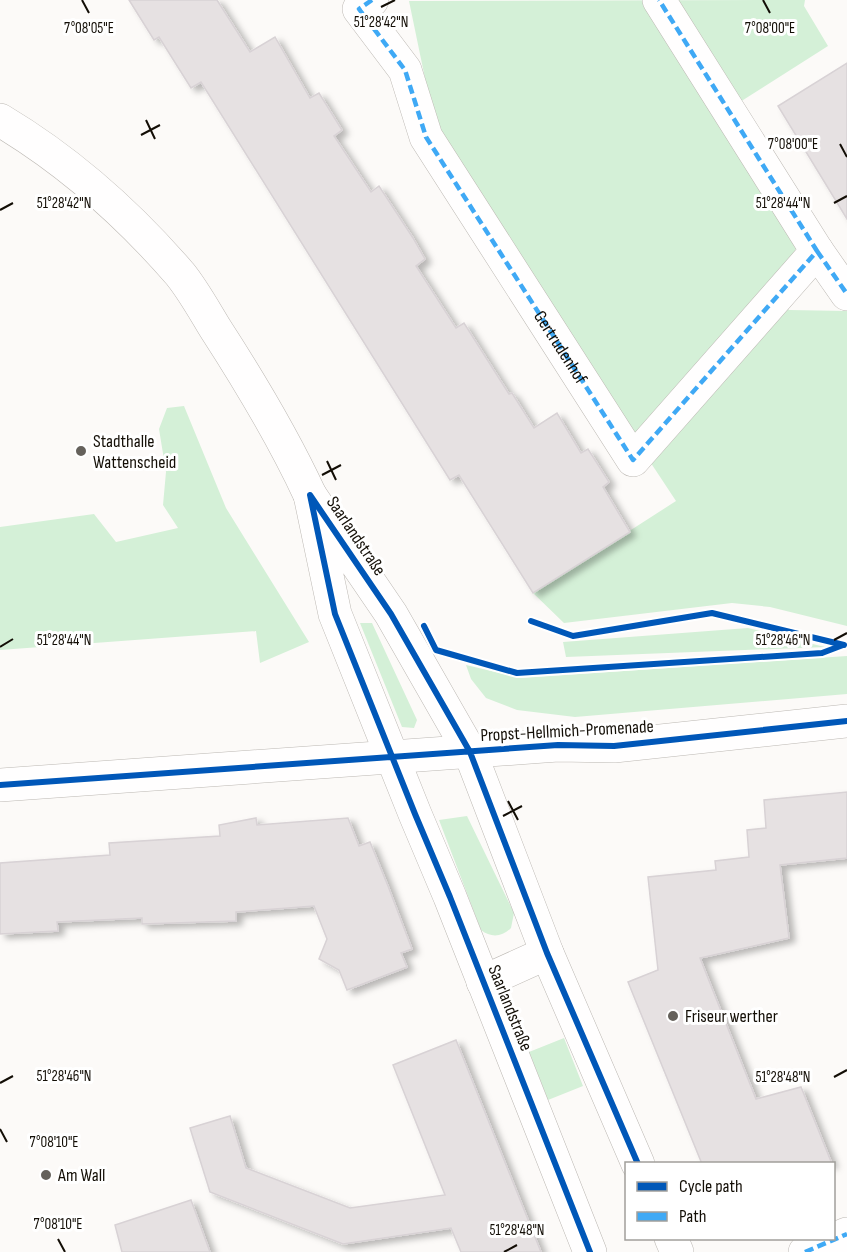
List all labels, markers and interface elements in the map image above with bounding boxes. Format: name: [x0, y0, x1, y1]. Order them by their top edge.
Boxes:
text: 51°28'42"N: [354, 13, 408, 32]
text: 7°08'05"E: [64, 19, 114, 38]
text: 7°08'00"E: [745, 19, 795, 38]
text: 7°08'00"E: [768, 135, 818, 154]
text: 51°28'42"N: [37, 194, 91, 213]
text: 51°28'44"N: [756, 194, 810, 213]
street label: Gertrudenhof: [530, 307, 592, 388]
place label: Stadthalle Wattenscheid: [93, 431, 176, 473]
marker: Stadthalle Wattenscheid: [74, 444, 88, 458]
street label: Saarlandstraße: [322, 492, 390, 580]
text: 51°28'44"N: [37, 631, 91, 650]
text: 51°28'46"N: [756, 631, 810, 650]
street label: Propst-Hellmich-Promenade: [480, 716, 654, 746]
street label: Saarlandstraße: [483, 962, 537, 1054]
place label: Friseur werther: [685, 1006, 778, 1027]
marker: Friseur werther: [666, 1009, 680, 1023]
text: 51°28'46"N: [37, 1067, 91, 1086]
text: 51°28'48"N: [756, 1068, 810, 1087]
text: 7°08'10"E: [29, 1133, 79, 1152]
legend: [625, 1162, 835, 1240]
place label: Am Wall: [57, 1165, 105, 1186]
marker: Am Wall: [39, 1168, 53, 1182]
text: Cycle path: [679, 1176, 743, 1197]
text: Path: [679, 1206, 707, 1227]
text: 7°08'10"E: [33, 1215, 83, 1234]
text: 51°28'48"N: [490, 1221, 544, 1240]

